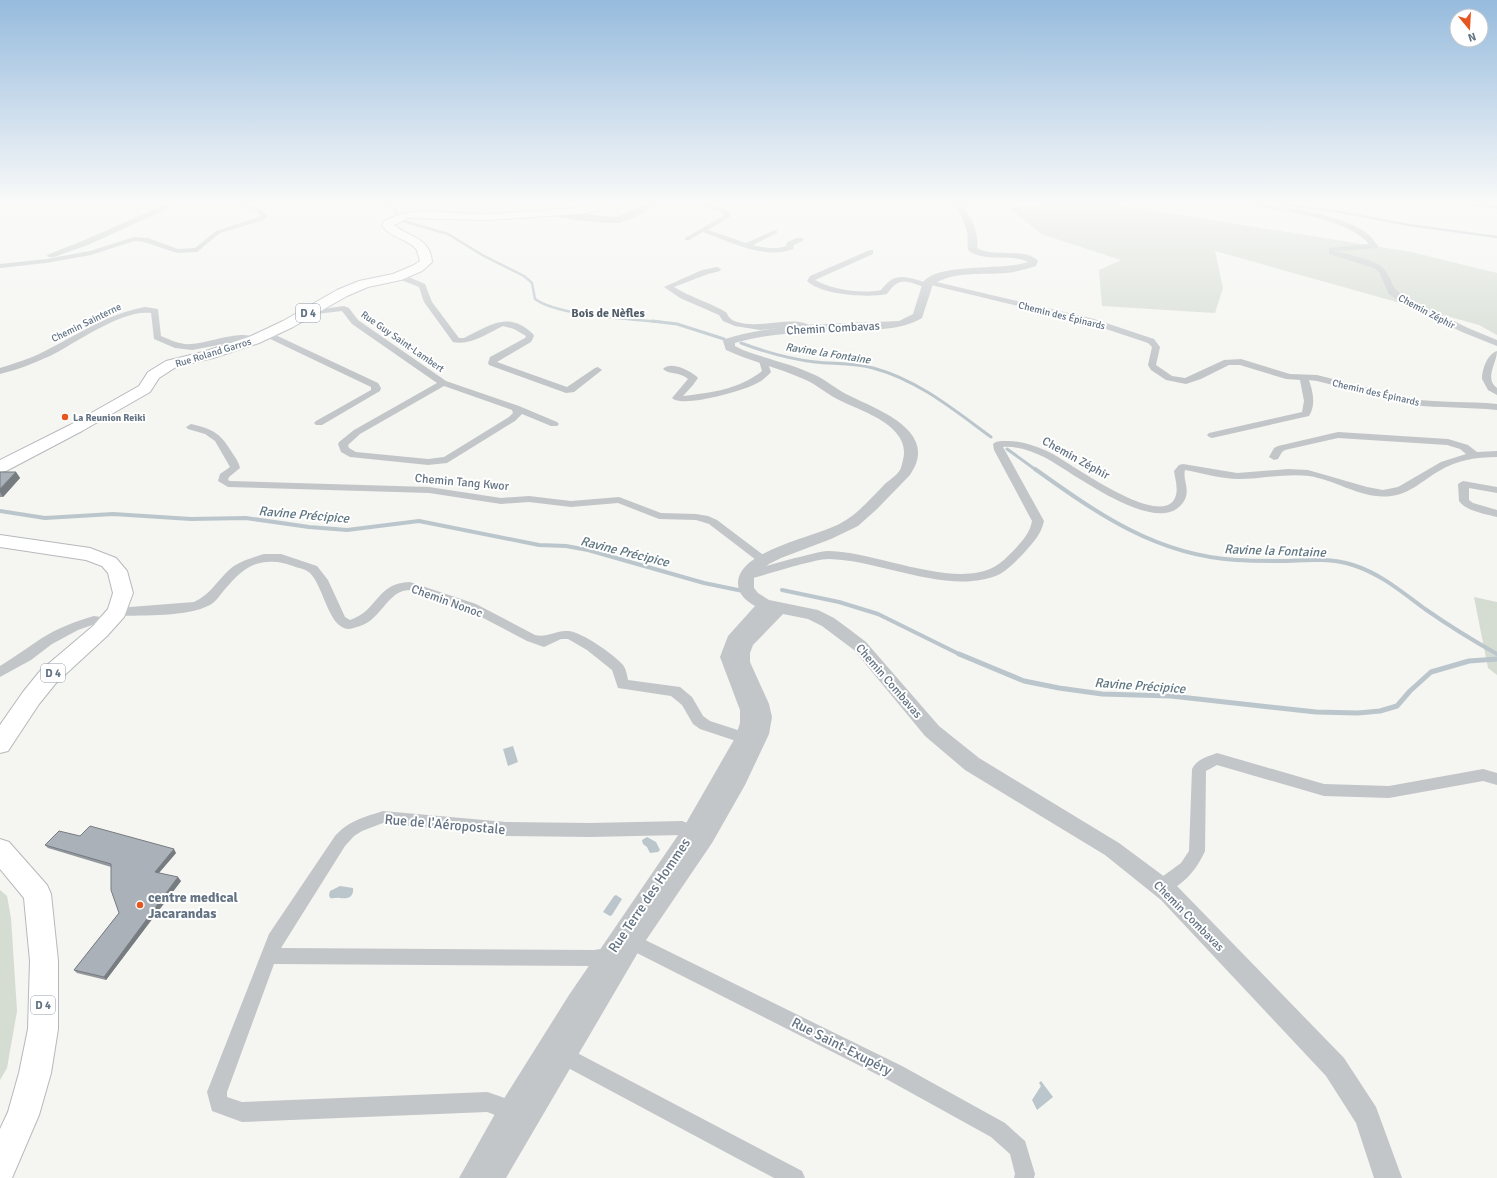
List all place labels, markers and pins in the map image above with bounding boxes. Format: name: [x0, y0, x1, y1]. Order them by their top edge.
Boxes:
marker: La Reunion Reiki: [60, 412, 70, 422]
place label: La Reunion Reiki: [73, 412, 145, 424]
place label: centre medical Jacarandas: [148, 889, 239, 922]
marker: centre medical Jacarandas: [135, 900, 145, 910]

